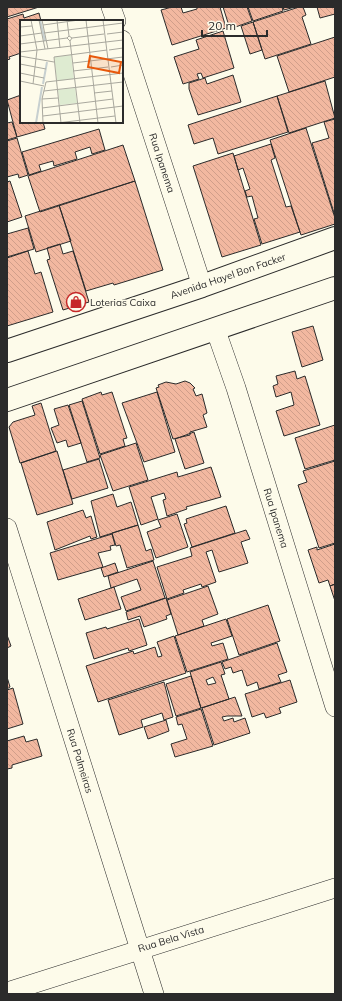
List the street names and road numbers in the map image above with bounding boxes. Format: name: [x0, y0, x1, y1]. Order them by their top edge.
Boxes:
street label: Rua Ipanema: [146, 132, 178, 194]
street label: Avenida Hayel Bon Facker: [169, 250, 288, 302]
street label: Rua Ipanema: [261, 486, 291, 550]
street label: Rua Palmeiras: [64, 727, 96, 795]
street label: Rua Bela Vista: [136, 923, 206, 955]

